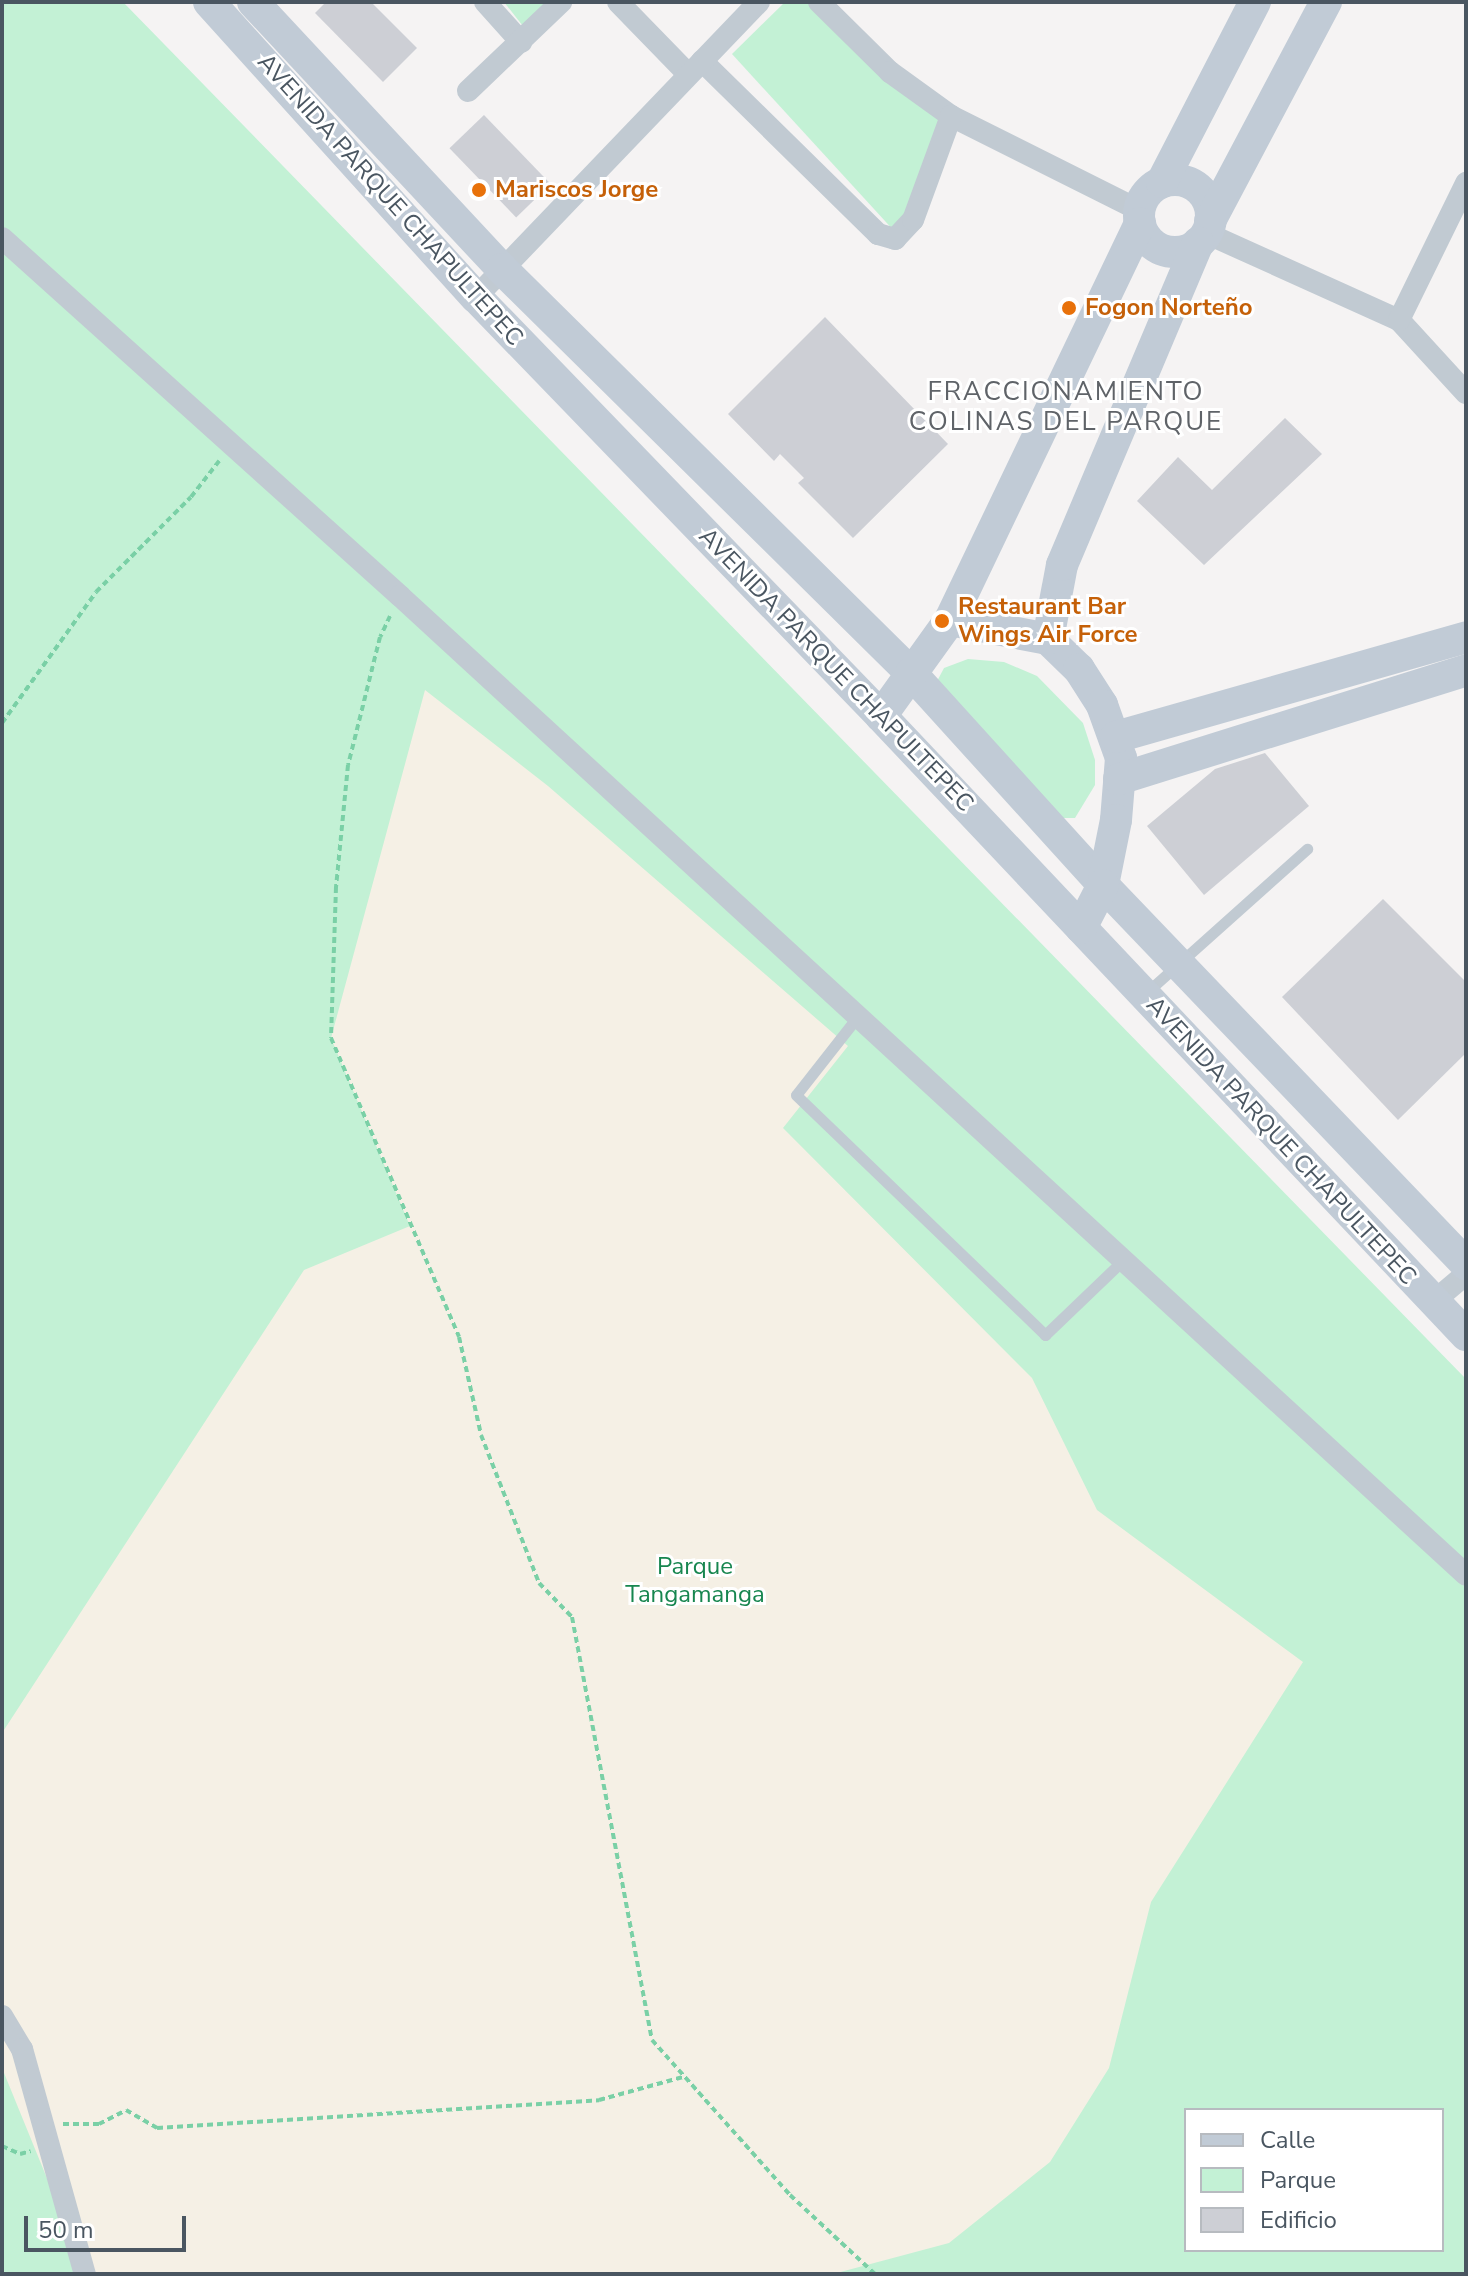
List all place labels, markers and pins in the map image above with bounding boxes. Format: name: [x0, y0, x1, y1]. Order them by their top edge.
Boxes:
place label: Mariscos Jorge: [495, 176, 658, 204]
marker: Mariscos Jorge: [470, 181, 488, 199]
place label: Fogon Norteño: [1085, 294, 1253, 322]
marker: Fogon Norteño: [1060, 299, 1078, 317]
place label: Restaurant Bar Wings Air Force: [958, 593, 1138, 649]
marker: Restaurant Bar Wings Air Force: [933, 612, 951, 630]

